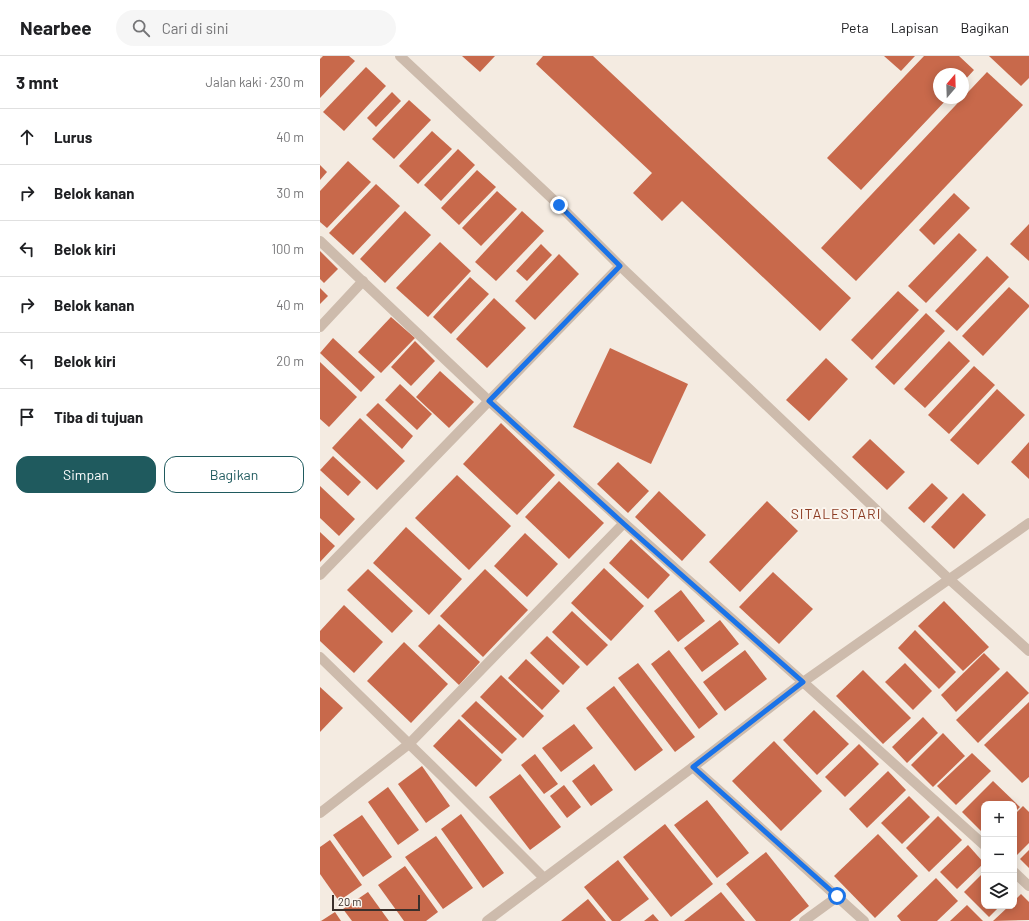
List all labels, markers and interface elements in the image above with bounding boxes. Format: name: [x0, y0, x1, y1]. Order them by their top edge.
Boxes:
search box: [116, 10, 396, 46]
text: Nearbee: [20, 16, 92, 39]
icon: search: [130, 17, 152, 39]
text: Cari di sini: [162, 19, 229, 37]
text: Peta: [841, 19, 869, 36]
text: Lapisan: [891, 19, 939, 36]
text: Bagikan: [961, 19, 1009, 36]
north arrow: [933, 68, 969, 104]
text: 3 mnt: [16, 72, 59, 92]
text: Jalan kaki · 230 m: [206, 74, 304, 90]
icon: ahead: [16, 126, 38, 148]
text: Lurus: [54, 128, 92, 146]
text: 40 m: [276, 129, 304, 145]
icon: right: [16, 182, 38, 204]
text: Belok kanan: [54, 184, 134, 202]
text: 30 m: [277, 185, 304, 201]
route end: [550, 196, 568, 214]
icon: left: [16, 238, 38, 260]
text: Belok kiri: [54, 240, 116, 258]
text: 100 m: [271, 241, 304, 257]
icon: right: [16, 294, 38, 316]
text: Belok kanan: [54, 296, 134, 314]
text: 40 m: [276, 297, 304, 313]
icon: left: [16, 350, 38, 372]
text: Belok kiri: [54, 352, 116, 370]
text: 20 m: [276, 353, 304, 369]
icon: arrive: [16, 406, 38, 428]
text: Tiba di tujuan: [54, 408, 143, 426]
button: Simpan: [16, 456, 156, 493]
button: Bagikan: [164, 456, 304, 493]
district label: SITALESTARI: [791, 505, 881, 522]
map controls: [981, 801, 1017, 909]
button: +: [981, 801, 1017, 837]
button: −: [981, 837, 1017, 873]
button: layers: [981, 873, 1017, 909]
route start: [828, 887, 846, 905]
scale bar: [332, 893, 420, 912]
text: 20 m: [338, 895, 361, 908]

